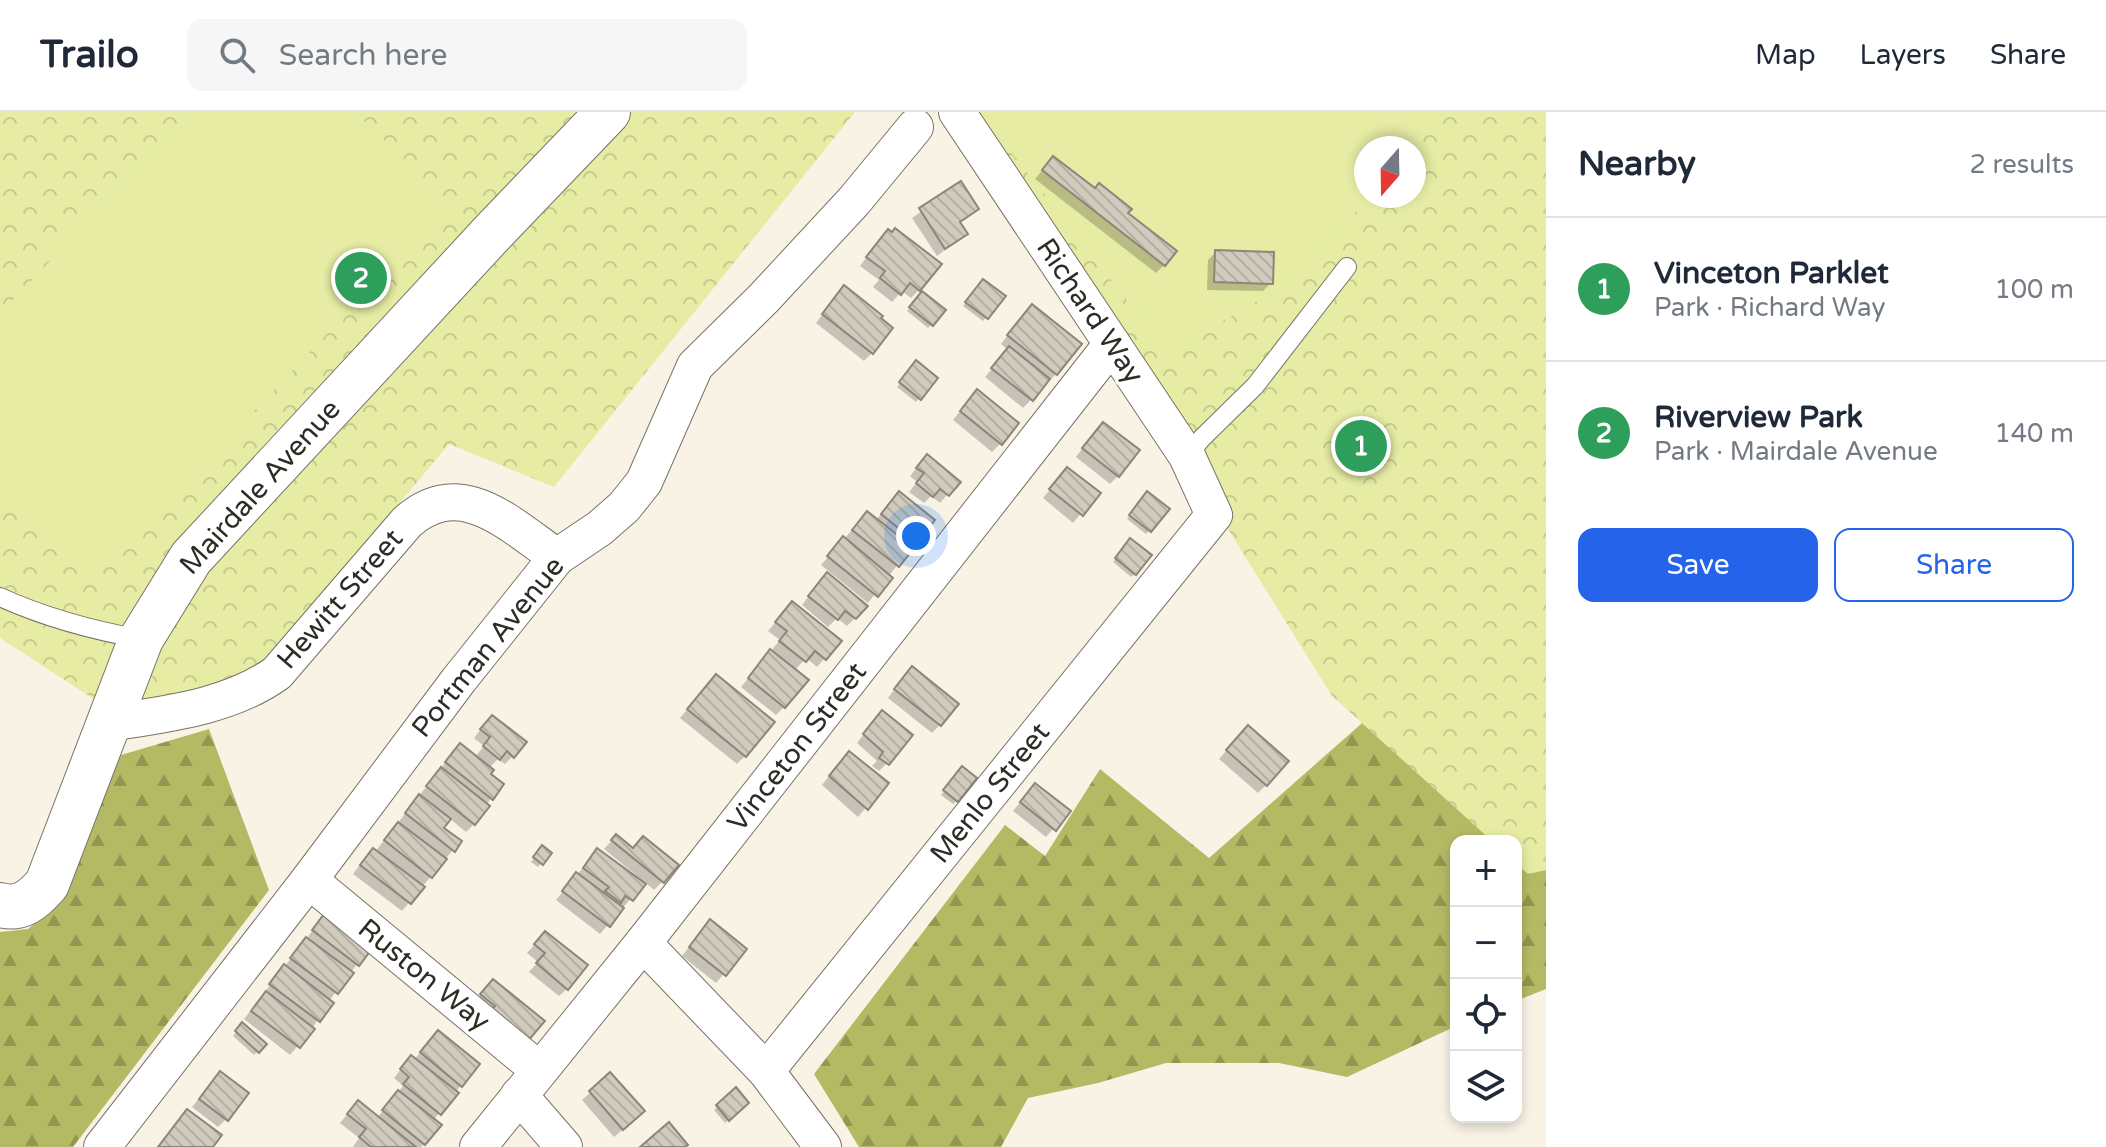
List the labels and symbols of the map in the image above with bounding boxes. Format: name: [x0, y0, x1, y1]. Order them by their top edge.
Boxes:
north arrow: [1354, 136, 1426, 208]
street label: Richard Way: [1029, 232, 1151, 390]
pin: 2: [335, 248, 387, 308]
street label: Mairdale Avenue: [172, 392, 348, 582]
pin: 1: [1335, 416, 1387, 476]
your location: [896, 516, 936, 556]
street label: Hewitt Street: [270, 522, 410, 676]
street label: Portman Avenue: [405, 550, 571, 744]
street label: Vinceton Street: [720, 655, 874, 839]
street label: Menlo Street: [923, 716, 1057, 870]
street label: Ruston Way: [351, 911, 497, 1039]

